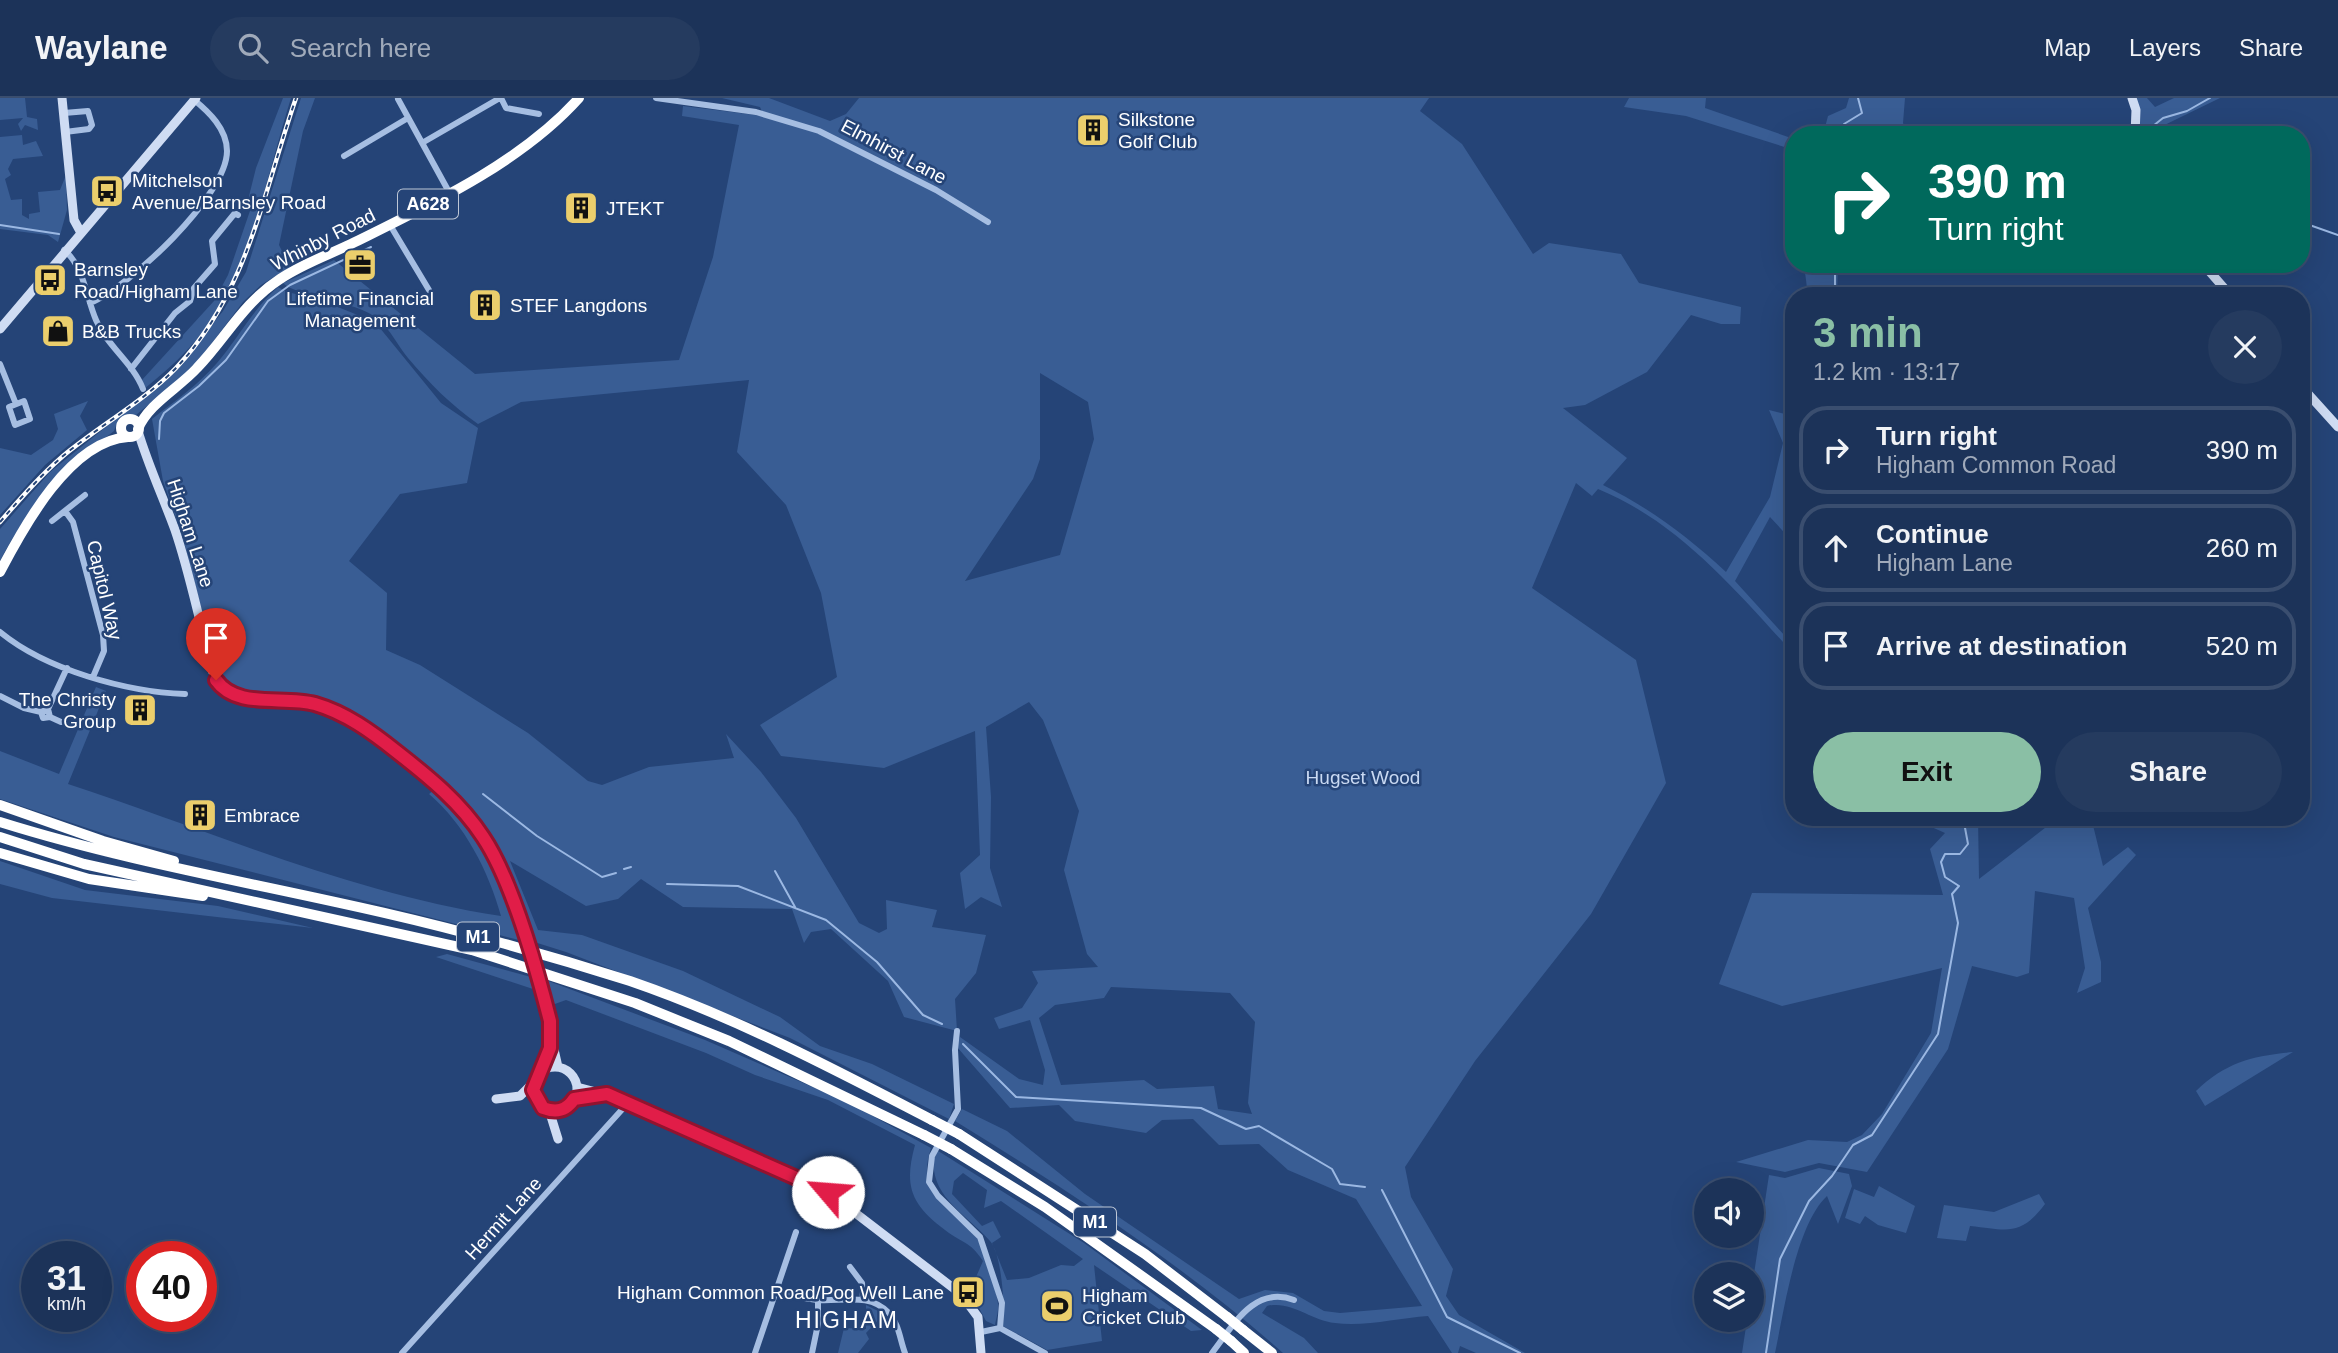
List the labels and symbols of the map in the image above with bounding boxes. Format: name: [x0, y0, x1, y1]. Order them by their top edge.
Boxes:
place label: Silkstone Golf Club: [1118, 109, 1197, 152]
building icon: Silkstone Golf Club: [1074, 111, 1112, 149]
street label: Elmhirst Lane: [838, 115, 950, 188]
place label: Mitchelson Avenue/Barnsley Road: [132, 170, 326, 213]
bus stop icon: Mitchelson Avenue/Barnsley Road: [88, 172, 126, 210]
building icon: JTEKT: [562, 189, 600, 227]
road number: A628: [398, 190, 458, 218]
place label: JTEKT: [606, 198, 664, 219]
street label: Whinby Road: [268, 204, 379, 275]
office icon: Lifetime Financial Management: [341, 246, 379, 284]
place label: Barnsley Road/Higham Lane: [74, 259, 238, 302]
bus stop icon: Barnsley Road/Higham Lane: [31, 261, 69, 299]
building icon: STEF Langdons: [466, 286, 504, 324]
place label: Lifetime Financial Management: [286, 288, 434, 331]
place label: STEF Langdons: [510, 295, 647, 316]
shop icon: B&B Trucks: [39, 312, 77, 350]
place label: B&B Trucks: [82, 321, 181, 342]
street label: Higham Lane: [163, 476, 218, 590]
street label: Capitol Way: [83, 538, 126, 643]
pin: [186, 608, 246, 680]
place label: The Christy Group: [19, 689, 116, 732]
building icon: The Christy Group: [121, 691, 159, 729]
park label: Hugset Wood: [1306, 767, 1420, 788]
building icon: Embrace: [181, 796, 219, 834]
place label: Embrace: [224, 805, 300, 826]
road number: M1: [457, 922, 499, 952]
position arrow: [791, 1155, 865, 1229]
street label: Hermit Lane: [461, 1173, 546, 1264]
road number: M1: [1074, 1208, 1116, 1237]
speed limit sign: 40: [126, 1241, 217, 1332]
bus stop icon: Higham Common Road/Pog Well Lane: [949, 1273, 987, 1311]
place label: Higham Common Road/Pog Well Lane: [617, 1282, 944, 1303]
place label: Higham Cricket Club: [1082, 1285, 1185, 1328]
sports icon: Higham Cricket Club: [1038, 1287, 1076, 1325]
district label: HIGHAM: [795, 1307, 899, 1333]

